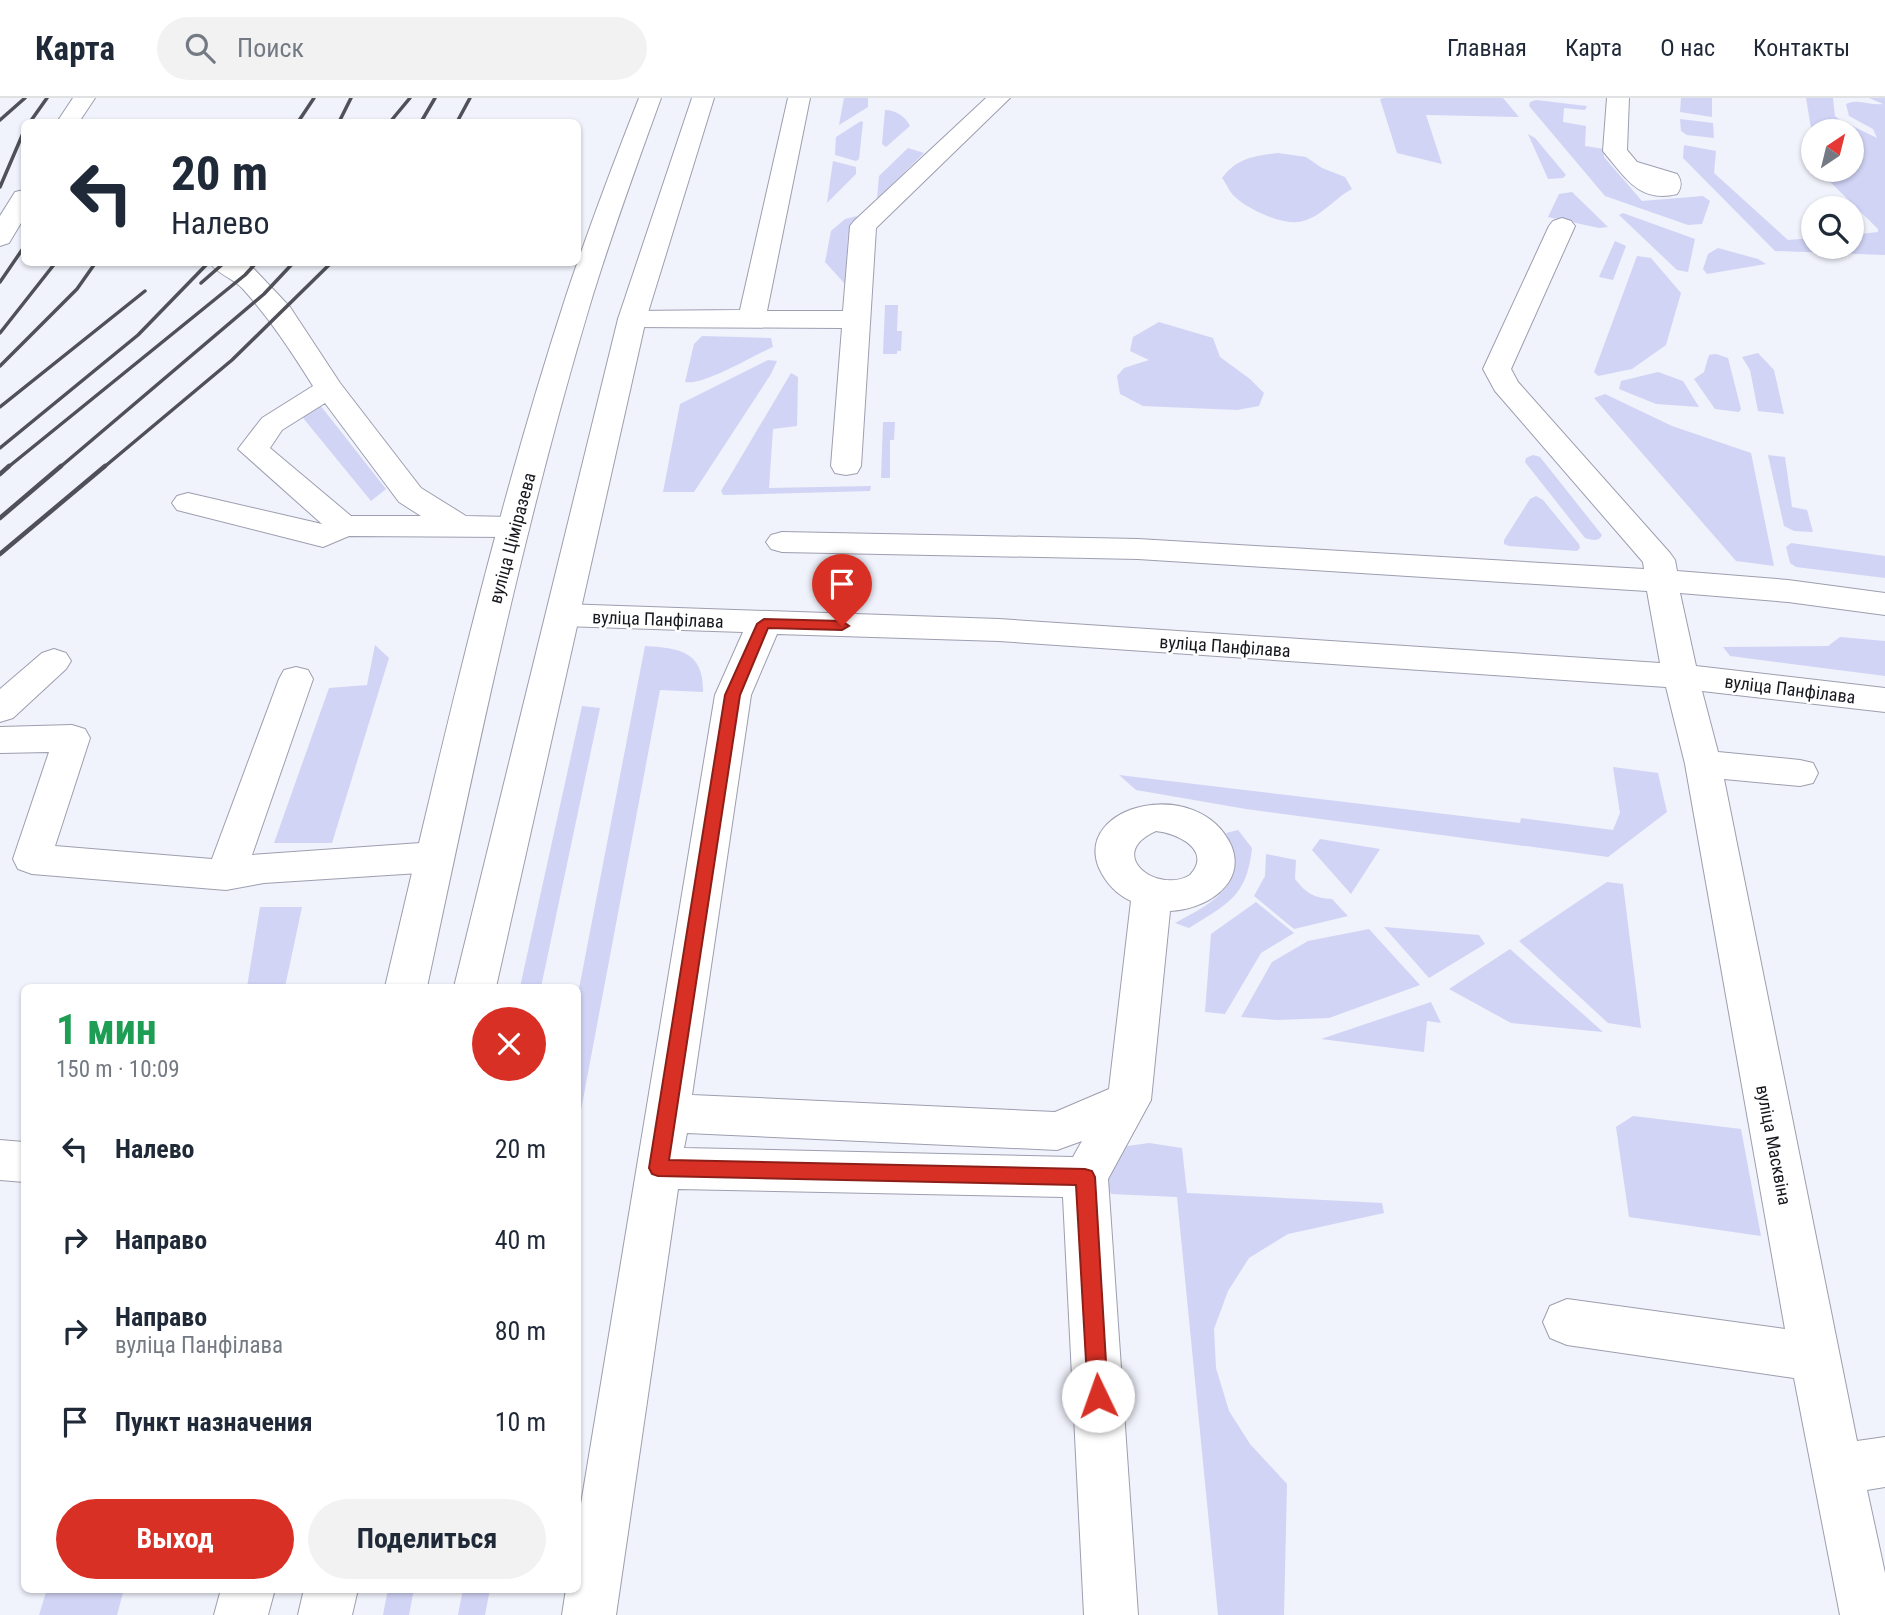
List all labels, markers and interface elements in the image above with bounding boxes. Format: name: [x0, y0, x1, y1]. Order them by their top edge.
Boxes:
search box: [157, 17, 647, 80]
text: Карта: [35, 29, 115, 68]
icon: search: [181, 29, 219, 67]
text: Поиск: [237, 33, 304, 63]
text: Главная: [1447, 34, 1527, 62]
text: Карта: [1565, 34, 1622, 62]
text: О нас: [1660, 34, 1715, 62]
text: Контакты: [1753, 34, 1850, 62]
north arrow: [1801, 119, 1864, 182]
map controls: [1801, 119, 1864, 259]
text: 20 m: [171, 145, 268, 202]
icon: left: [56, 147, 147, 238]
button: search: [1801, 196, 1864, 259]
text: Налево: [171, 204, 270, 242]
street label: вуліца Ціміразева: [484, 470, 540, 606]
pin: [812, 554, 872, 626]
icon: arrive: [823, 565, 861, 603]
street label: вуліца Панфілава: [592, 606, 724, 632]
street label: вуліца Панфілава: [1159, 631, 1291, 661]
street label: вуліца Панфілава: [1723, 671, 1857, 707]
text: 1 мин: [56, 1005, 157, 1054]
button: close: [472, 1007, 546, 1081]
text: 150 m · 10:09: [56, 1056, 180, 1083]
street label: вуліца Масквіна: [1752, 1083, 1796, 1207]
icon: left: [56, 1130, 94, 1168]
text: Налево: [115, 1134, 195, 1164]
text: 20 m: [495, 1134, 546, 1164]
icon: right: [56, 1221, 94, 1259]
text: Направо: [115, 1225, 207, 1255]
text: 40 m: [495, 1225, 546, 1255]
text: Направо: [115, 1302, 207, 1332]
icon: right: [56, 1312, 94, 1350]
text: 80 m: [495, 1316, 546, 1346]
text: вуліца Панфілава: [115, 1332, 283, 1359]
position arrow: [1061, 1359, 1135, 1433]
icon: arrive: [56, 1403, 94, 1441]
text: Пункт назначения: [115, 1407, 313, 1437]
text: 10 m: [495, 1407, 546, 1437]
button: Выход: [56, 1499, 294, 1579]
button: Поделиться: [308, 1499, 546, 1579]

